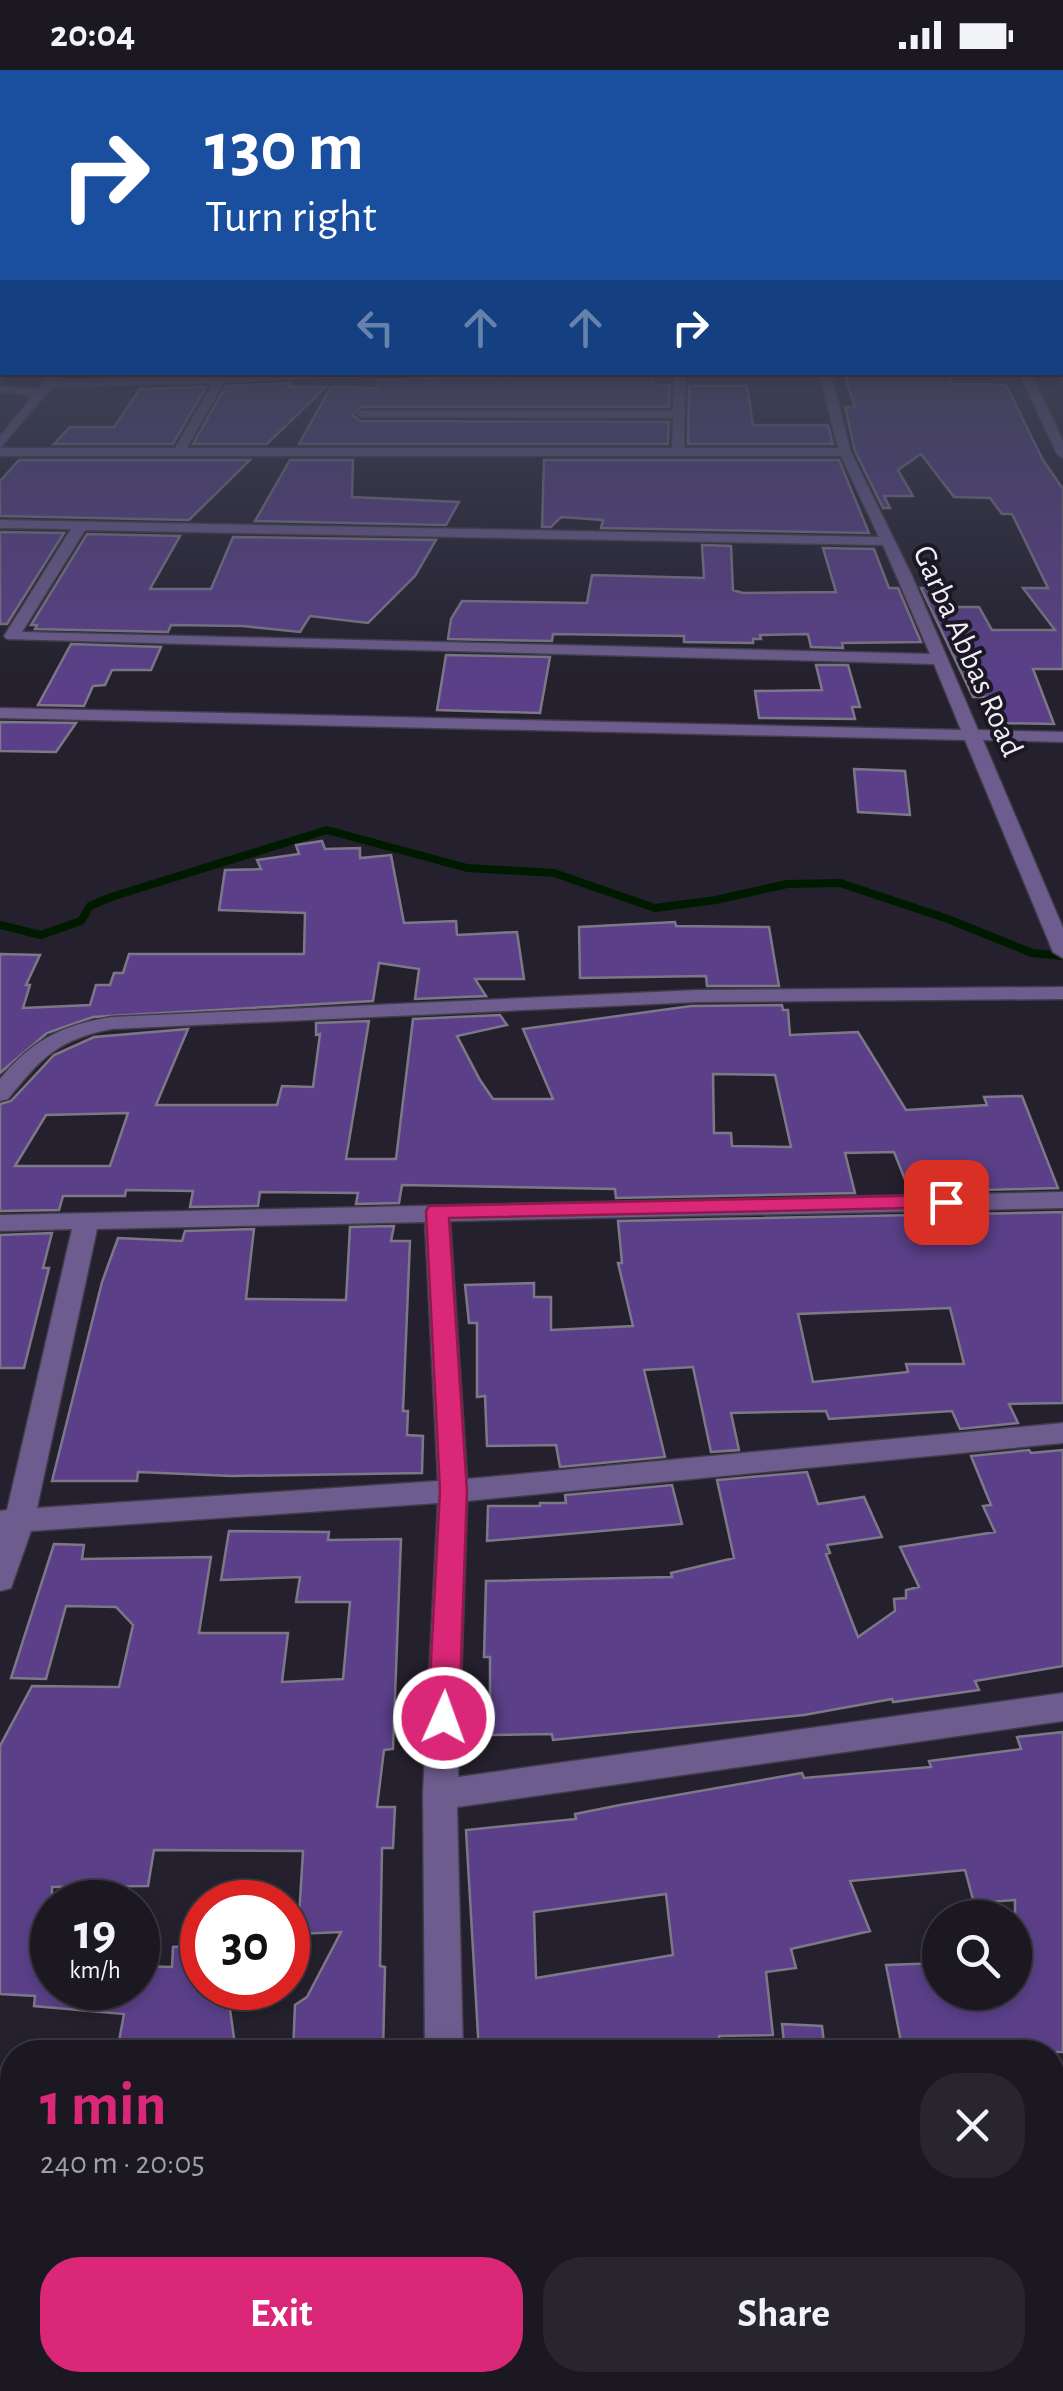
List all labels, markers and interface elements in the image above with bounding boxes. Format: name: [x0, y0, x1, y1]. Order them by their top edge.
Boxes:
text: 20:04: [50, 16, 135, 54]
icon: right: [40, 110, 170, 240]
text: 130 m: [205, 113, 364, 183]
text: Turn right: [205, 195, 377, 240]
icon: left: [348, 300, 403, 355]
icon: ahead: [453, 300, 508, 355]
icon: ahead: [558, 300, 613, 355]
icon: right: [663, 300, 718, 355]
street label: Garba Abbas Road: [907, 541, 1029, 761]
pin: [904, 1160, 989, 1245]
icon: arrive: [919, 1175, 974, 1230]
position arrow: [392, 1666, 496, 1770]
speed limit sign: 30: [180, 1880, 310, 2010]
map controls: [922, 1900, 1032, 2010]
button: search: [922, 1900, 1032, 2010]
text: 19: [74, 1908, 116, 1958]
text: km/h: [69, 1958, 121, 1983]
button: close: [920, 2073, 1025, 2178]
text: 1 min: [40, 2076, 166, 2136]
text: 240 m · 20:05: [40, 2147, 205, 2179]
button: Exit: [40, 2257, 523, 2372]
button: Share: [543, 2257, 1025, 2372]

